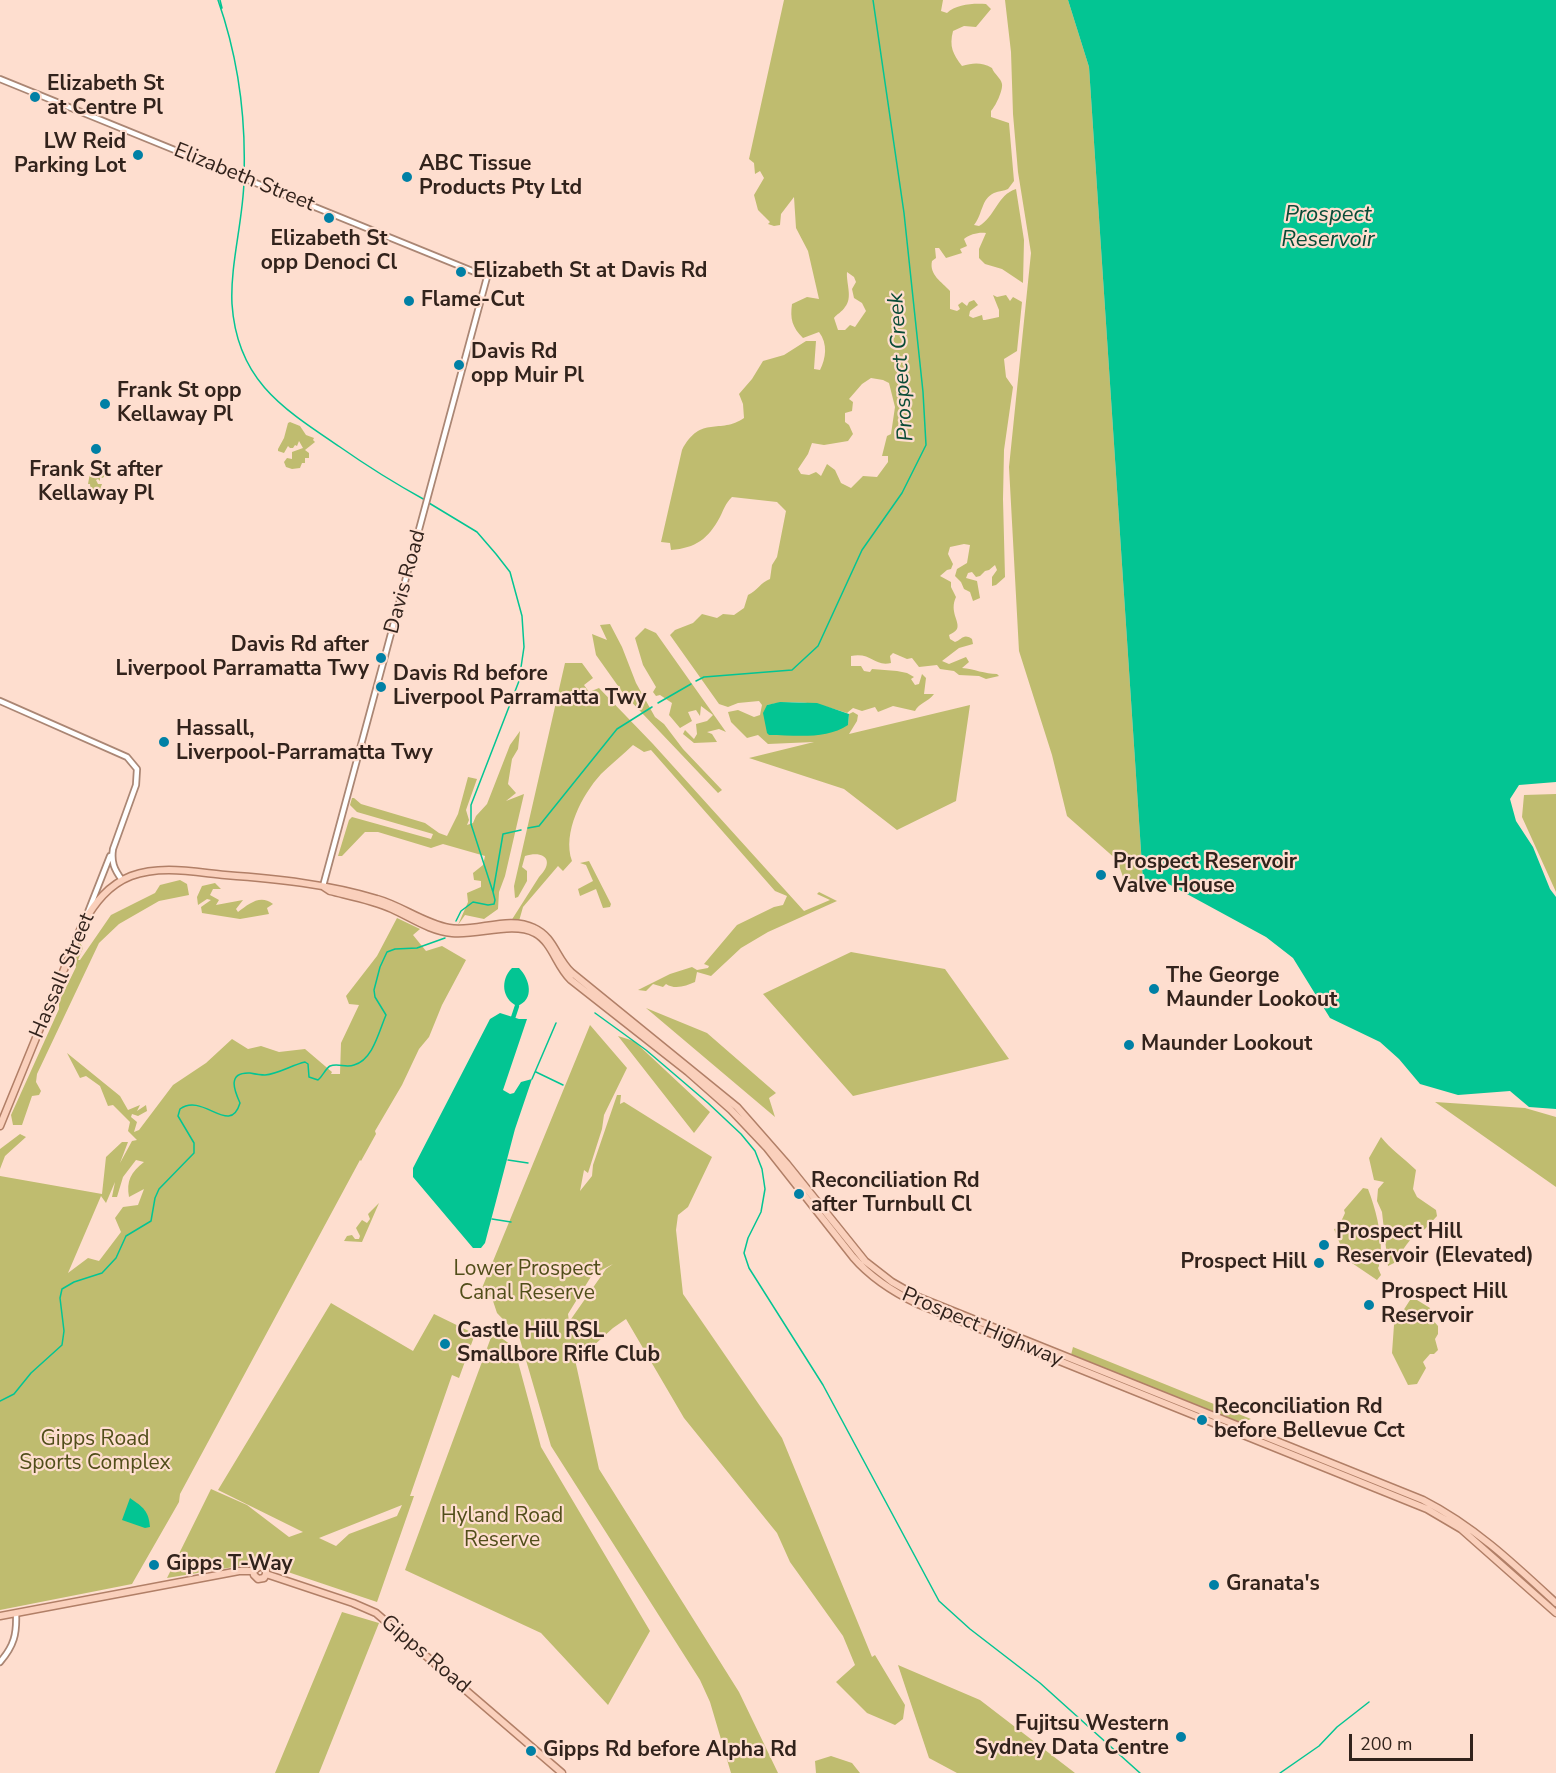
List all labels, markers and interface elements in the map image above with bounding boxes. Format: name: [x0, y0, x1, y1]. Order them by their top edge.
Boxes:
place label: Elizabeth St at Centre Pl: [47, 72, 164, 122]
marker: Elizabeth St at Centre Pl: [28, 90, 42, 104]
place label: LW Reid Parking Lot: [14, 130, 126, 180]
street label: Elizabeth Street: [170, 138, 318, 218]
marker: LW Reid Parking Lot: [131, 148, 145, 162]
place label: ABC Tissue Products Pty Ltd: [419, 152, 582, 202]
marker: ABC Tissue Products Pty Ltd: [400, 170, 414, 184]
water label: Prospect Reservoir: [1281, 203, 1375, 254]
marker: Elizabeth St opp Denoci Cl: [322, 211, 336, 225]
place label: Elizabeth St opp Denoci Cl: [261, 227, 397, 277]
place label: Elizabeth St at Davis Rd: [473, 259, 707, 285]
marker: Elizabeth St at Davis Rd: [454, 265, 468, 279]
place label: Flame-Cut: [421, 288, 524, 314]
water label: Prospect Creek: [884, 292, 920, 442]
marker: Flame-Cut: [402, 294, 416, 308]
place label: Davis Rd opp Muir Pl: [471, 340, 584, 390]
marker: Davis Rd opp Muir Pl: [452, 358, 466, 372]
place label: Frank St opp Kellaway Pl: [117, 379, 242, 429]
marker: Frank St opp Kellaway Pl: [98, 397, 112, 411]
marker: Frank St after Kellaway Pl: [89, 442, 103, 456]
place label: Frank St after Kellaway Pl: [29, 458, 163, 508]
street label: Davis Road: [380, 527, 432, 637]
place label: Davis Rd after Liverpool Parramatta Twy: [116, 633, 369, 683]
marker: Davis Rd after Liverpool Parramatta Twy: [374, 651, 388, 665]
place label: Davis Rd before Liverpool Parramatta Twy: [393, 662, 646, 712]
marker: Davis Rd before Liverpool Parramatta Twy: [374, 680, 388, 694]
place label: Hassall, Liverpool-Parramatta Twy: [176, 717, 433, 767]
marker: Hassall, Liverpool-Parramatta Twy: [157, 735, 171, 749]
place label: Prospect Reservoir Valve House: [1113, 850, 1297, 900]
marker: Prospect Reservoir Valve House: [1094, 868, 1108, 882]
street label: Hassall Street: [25, 910, 101, 1042]
place label: The George Maunder Lookout: [1166, 964, 1337, 1014]
marker: The George Maunder Lookout: [1147, 982, 1161, 996]
place label: Maunder Lookout: [1141, 1032, 1312, 1058]
marker: Maunder Lookout: [1122, 1038, 1136, 1052]
place label: Reconciliation Rd after Turnbull Cl: [811, 1169, 980, 1219]
marker: Reconciliation Rd after Turnbull Cl: [792, 1187, 806, 1201]
place label: Prospect Hill Reservoir (Elevated): [1336, 1220, 1534, 1270]
marker: Prospect Hill Reservoir (Elevated): [1317, 1238, 1331, 1252]
place label: Prospect Hill: [1180, 1250, 1307, 1276]
marker: Prospect Hill: [1312, 1256, 1326, 1270]
park label: Lower Prospect Canal Reserve: [453, 1257, 601, 1307]
place label: Prospect Hill Reservoir: [1381, 1280, 1508, 1330]
street label: Prospect Highway: [898, 1283, 1066, 1373]
marker: Prospect Hill Reservoir: [1362, 1298, 1376, 1312]
place label: Castle Hill RSL Smallbore Rifle Club: [457, 1319, 660, 1369]
marker: Castle Hill RSL Smallbore Rifle Club: [438, 1337, 452, 1351]
place label: Reconciliation Rd before Bellevue Cct: [1214, 1395, 1405, 1445]
marker: Reconciliation Rd before Bellevue Cct: [1195, 1413, 1209, 1427]
park label: Gipps Road Sports Complex: [19, 1427, 171, 1477]
park label: Hyland Road Reserve: [441, 1504, 563, 1554]
place label: Gipps T-Way: [166, 1552, 293, 1578]
marker: Gipps T-Way: [147, 1558, 161, 1572]
place label: Granata's: [1226, 1572, 1320, 1598]
marker: Granata's: [1207, 1578, 1221, 1592]
street label: Gipps Road: [375, 1610, 475, 1700]
place label: Fujitsu Western Sydney Data Centre: [975, 1712, 1169, 1762]
scale bar: [1352, 1722, 1476, 1760]
marker: Fujitsu Western Sydney Data Centre: [1174, 1730, 1188, 1744]
text: 200 m: [1360, 1732, 1412, 1756]
place label: Gipps Rd before Alpha Rd: [543, 1738, 797, 1764]
marker: Gipps Rd before Alpha Rd: [524, 1744, 538, 1758]

